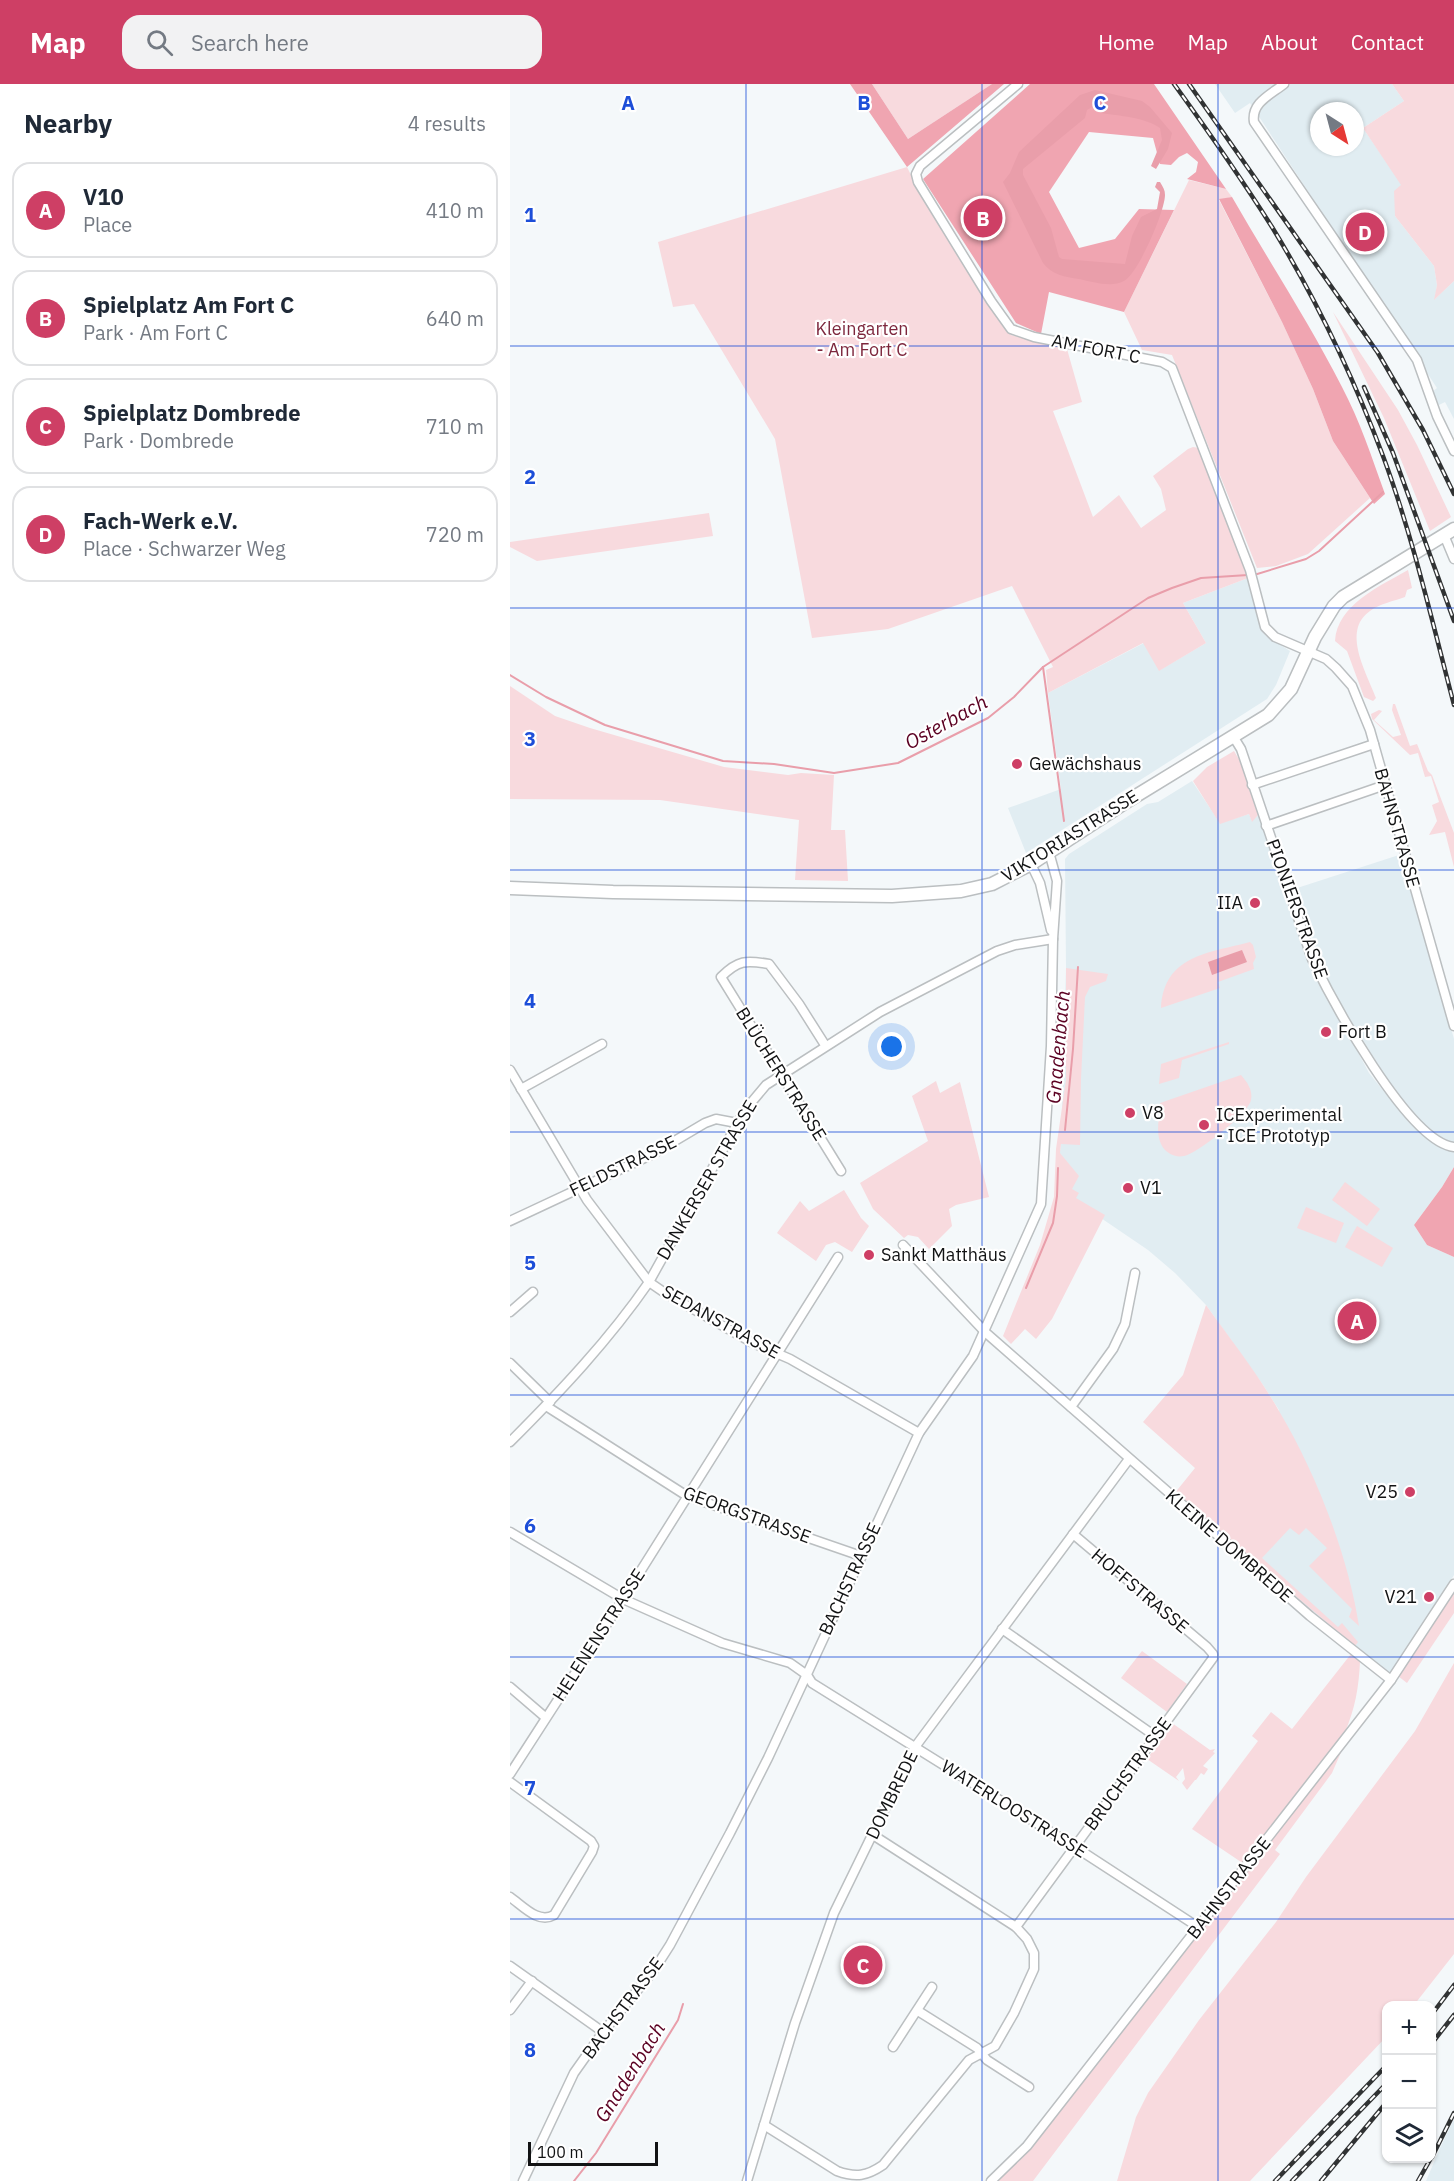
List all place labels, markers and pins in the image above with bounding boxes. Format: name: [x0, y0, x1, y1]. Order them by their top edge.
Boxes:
pin: B: [964, 196, 1002, 240]
pin: D: [1346, 210, 1384, 254]
place label: Gewächshaus: [1029, 752, 1141, 775]
marker: Gewächshaus: [1010, 757, 1024, 771]
place label: IIA: [1217, 891, 1243, 914]
marker: IIA: [1248, 896, 1262, 910]
place label: Fort B: [1338, 1020, 1387, 1043]
marker: Fort B: [1319, 1025, 1333, 1039]
place label: V8: [1142, 1101, 1164, 1124]
place label: ICExperimental - ICE Prototyp: [1216, 1103, 1342, 1147]
marker: V8: [1123, 1106, 1137, 1120]
marker: ICExperimental - ICE Prototyp: [1197, 1118, 1211, 1132]
place label: V1: [1140, 1176, 1162, 1199]
marker: V1: [1121, 1181, 1135, 1195]
place label: Sankt Matthäus: [881, 1243, 1007, 1266]
marker: Sankt Matthäus: [862, 1248, 876, 1262]
pin: A: [1338, 1298, 1376, 1344]
place label: V25: [1365, 1480, 1398, 1503]
marker: V25: [1403, 1485, 1417, 1499]
place label: V21: [1384, 1585, 1417, 1608]
marker: V21: [1422, 1590, 1436, 1604]
pin: C: [844, 1942, 882, 1988]

